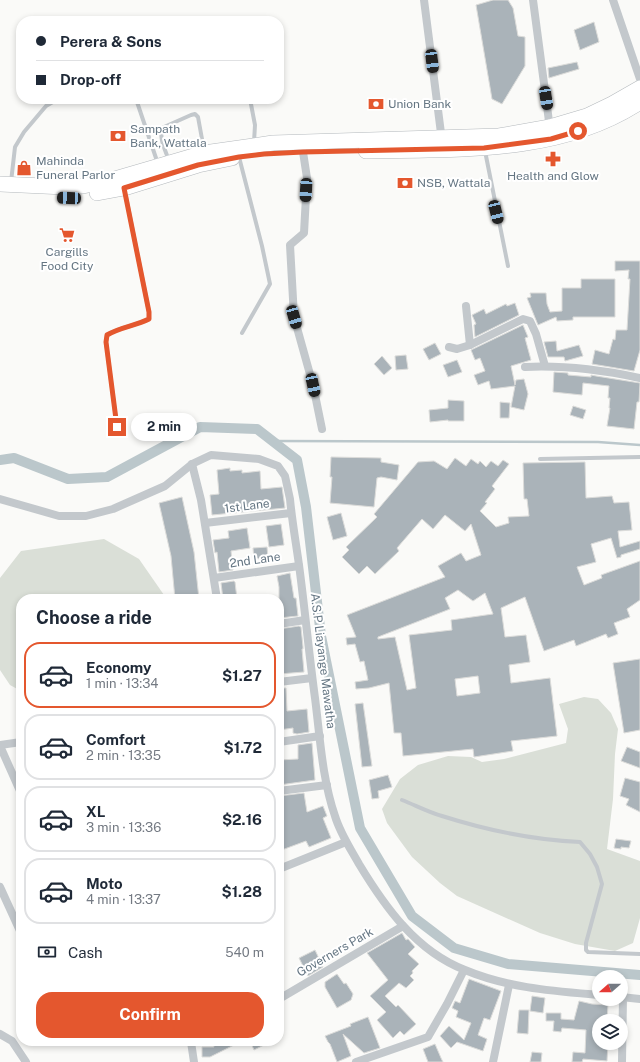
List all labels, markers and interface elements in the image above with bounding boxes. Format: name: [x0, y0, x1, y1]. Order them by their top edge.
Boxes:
text: Perera & Sons: [60, 33, 162, 50]
car: [425, 48, 439, 74]
text: Drop-off: [60, 71, 121, 88]
car: [538, 85, 554, 111]
bank icon: Union Bank: [367, 95, 385, 113]
place label: Union Bank: [388, 97, 452, 111]
place label: Sampath Bank, Wattala: [130, 122, 207, 150]
route start: [569, 122, 587, 140]
bank icon: Sampath Bank, Wattala: [109, 127, 127, 145]
pharmacy icon: Health and Glow: [544, 150, 562, 168]
place label: Mahinda Funeral Parlor: [36, 154, 115, 182]
shop icon: Mahinda Funeral Parlor: [15, 159, 33, 177]
place label: Health and Glow: [507, 169, 600, 183]
bank icon: NSB, Wattala: [396, 174, 414, 192]
place label: NSB, Wattala: [417, 176, 490, 190]
car: [299, 178, 313, 202]
car: [57, 192, 81, 204]
car: [487, 199, 505, 225]
supermarket icon: Cargills Food City: [58, 226, 76, 244]
place label: Cargills Food City: [41, 245, 94, 273]
car: [285, 304, 303, 330]
car: [305, 372, 321, 398]
callout: 2 min: [131, 413, 197, 441]
route end: [108, 418, 126, 436]
text: 2 min: [147, 419, 181, 434]
street label: 1st Lane: [224, 496, 271, 516]
street label: 2nd Lane: [229, 549, 282, 570]
street label: A.S.P Liayange Mawatha: [308, 592, 338, 730]
text: Choose a ride: [36, 607, 152, 628]
icon: car: [38, 657, 74, 693]
text: Economy: [86, 659, 151, 676]
text: $1.27: [222, 667, 262, 684]
text: 1 min · 13:34: [86, 676, 158, 691]
icon: car: [38, 729, 74, 765]
text: Comfort: [86, 731, 146, 748]
text: $1.72: [224, 739, 262, 756]
text: 2 min · 13:35: [86, 748, 161, 763]
icon: car: [38, 801, 74, 837]
text: XL: [86, 803, 105, 820]
text: $2.16: [222, 811, 262, 828]
text: 3 min · 13:36: [86, 820, 161, 835]
icon: car: [38, 873, 74, 909]
text: Moto: [86, 875, 123, 892]
text: $1.28: [221, 883, 262, 900]
text: 4 min · 13:37: [86, 892, 161, 907]
street label: Governers Park: [294, 924, 376, 980]
icon: cash: [36, 941, 58, 963]
text: Cash: [68, 944, 103, 961]
text: 540 m: [225, 945, 264, 960]
north arrow: [592, 970, 628, 1006]
map controls: [592, 970, 628, 1050]
button: Confirm: [36, 992, 264, 1038]
button: layers: [592, 1014, 628, 1050]

